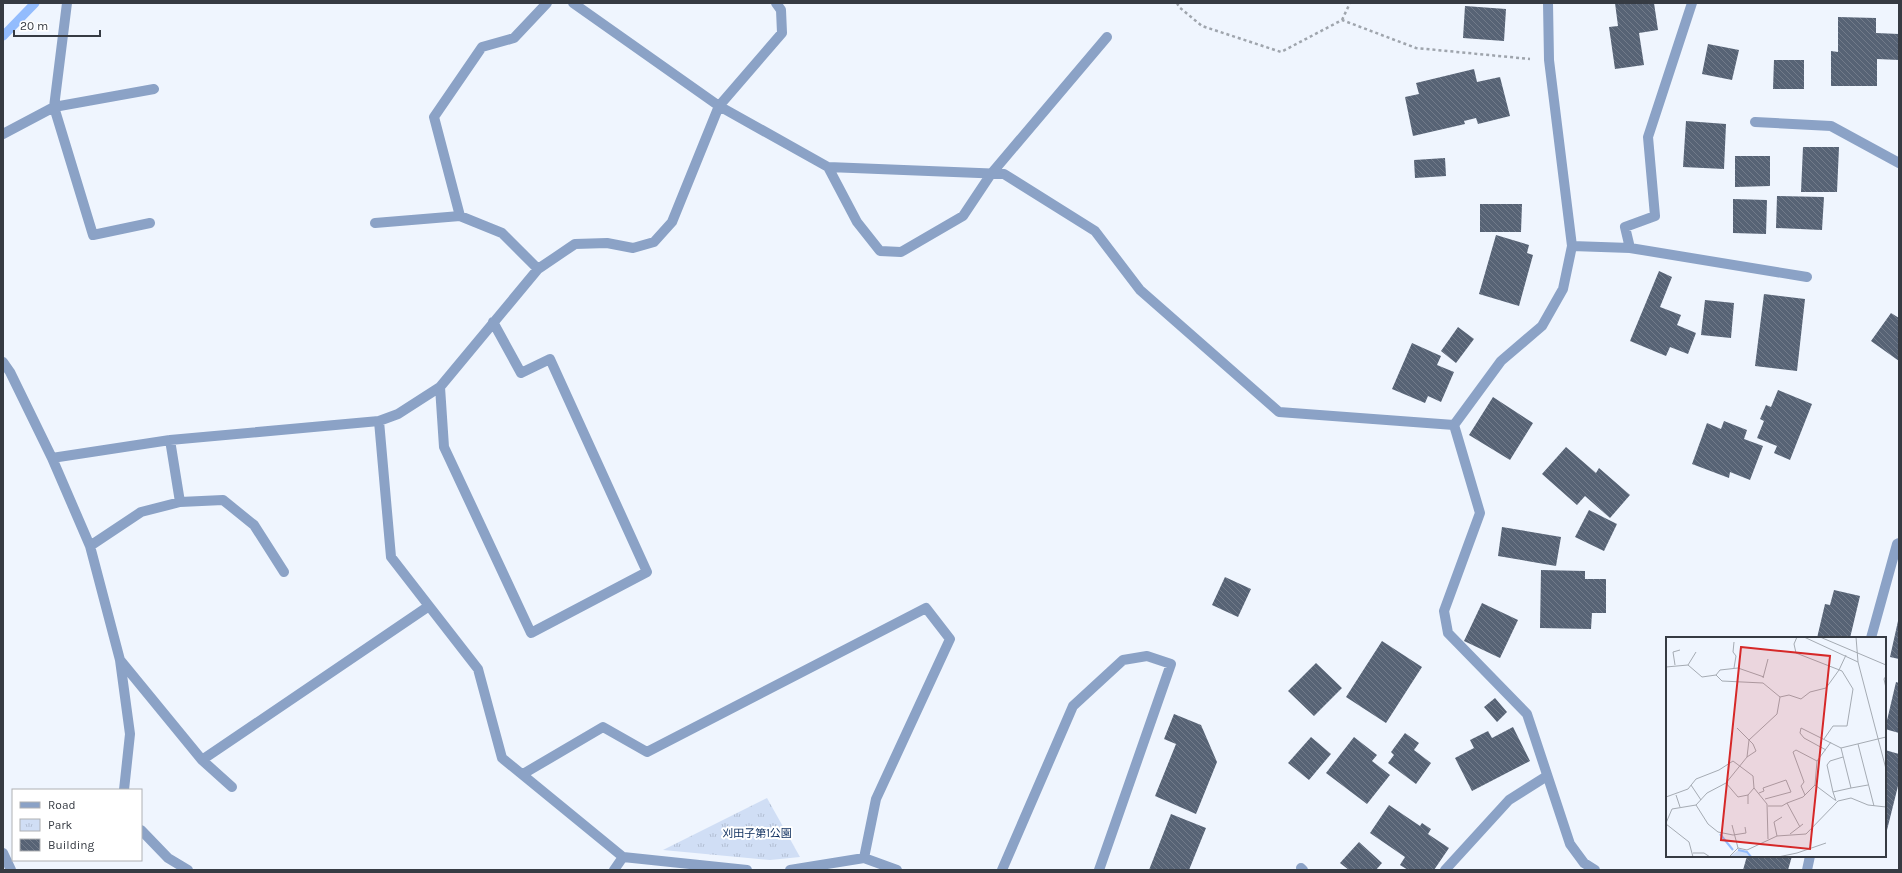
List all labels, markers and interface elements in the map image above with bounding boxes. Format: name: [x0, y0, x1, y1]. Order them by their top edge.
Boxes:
scale bar: [14, 12, 100, 38]
text: 20 m: [20, 19, 48, 33]
inset map: [1666, 637, 1886, 857]
legend: [12, 789, 142, 861]
text: Road: [48, 798, 76, 812]
text: Park: [48, 818, 73, 832]
park label: 刈田子第1公園: [722, 827, 792, 840]
text: Building: [48, 838, 95, 852]

